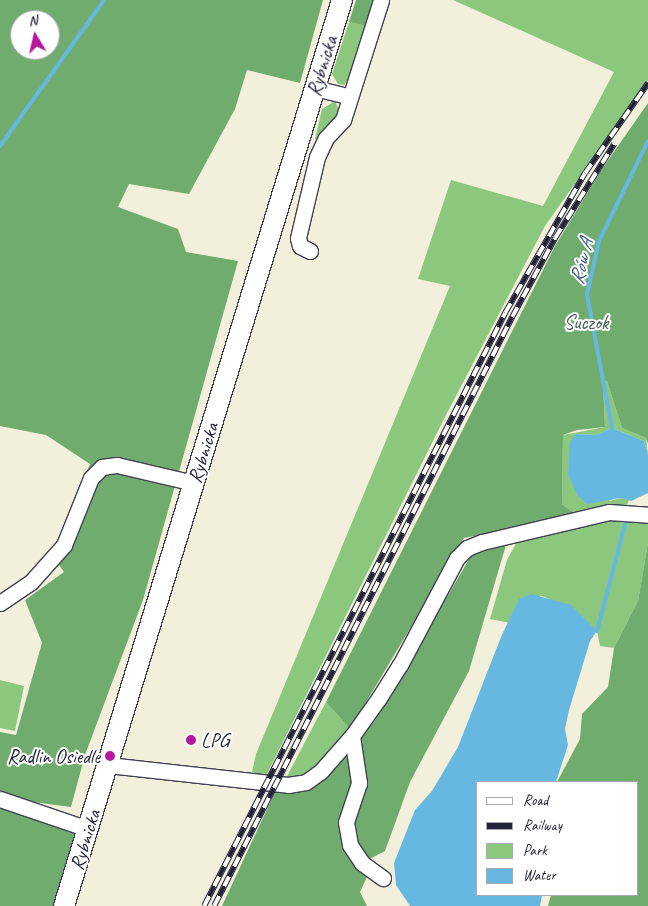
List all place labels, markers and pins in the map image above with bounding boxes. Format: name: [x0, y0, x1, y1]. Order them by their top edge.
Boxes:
place label: LPG: [201, 728, 229, 752]
marker: LPG: [185, 734, 197, 746]
place label: Radlin Osiedle: [7, 744, 100, 768]
marker: Radlin Osiedle: [104, 750, 116, 762]

